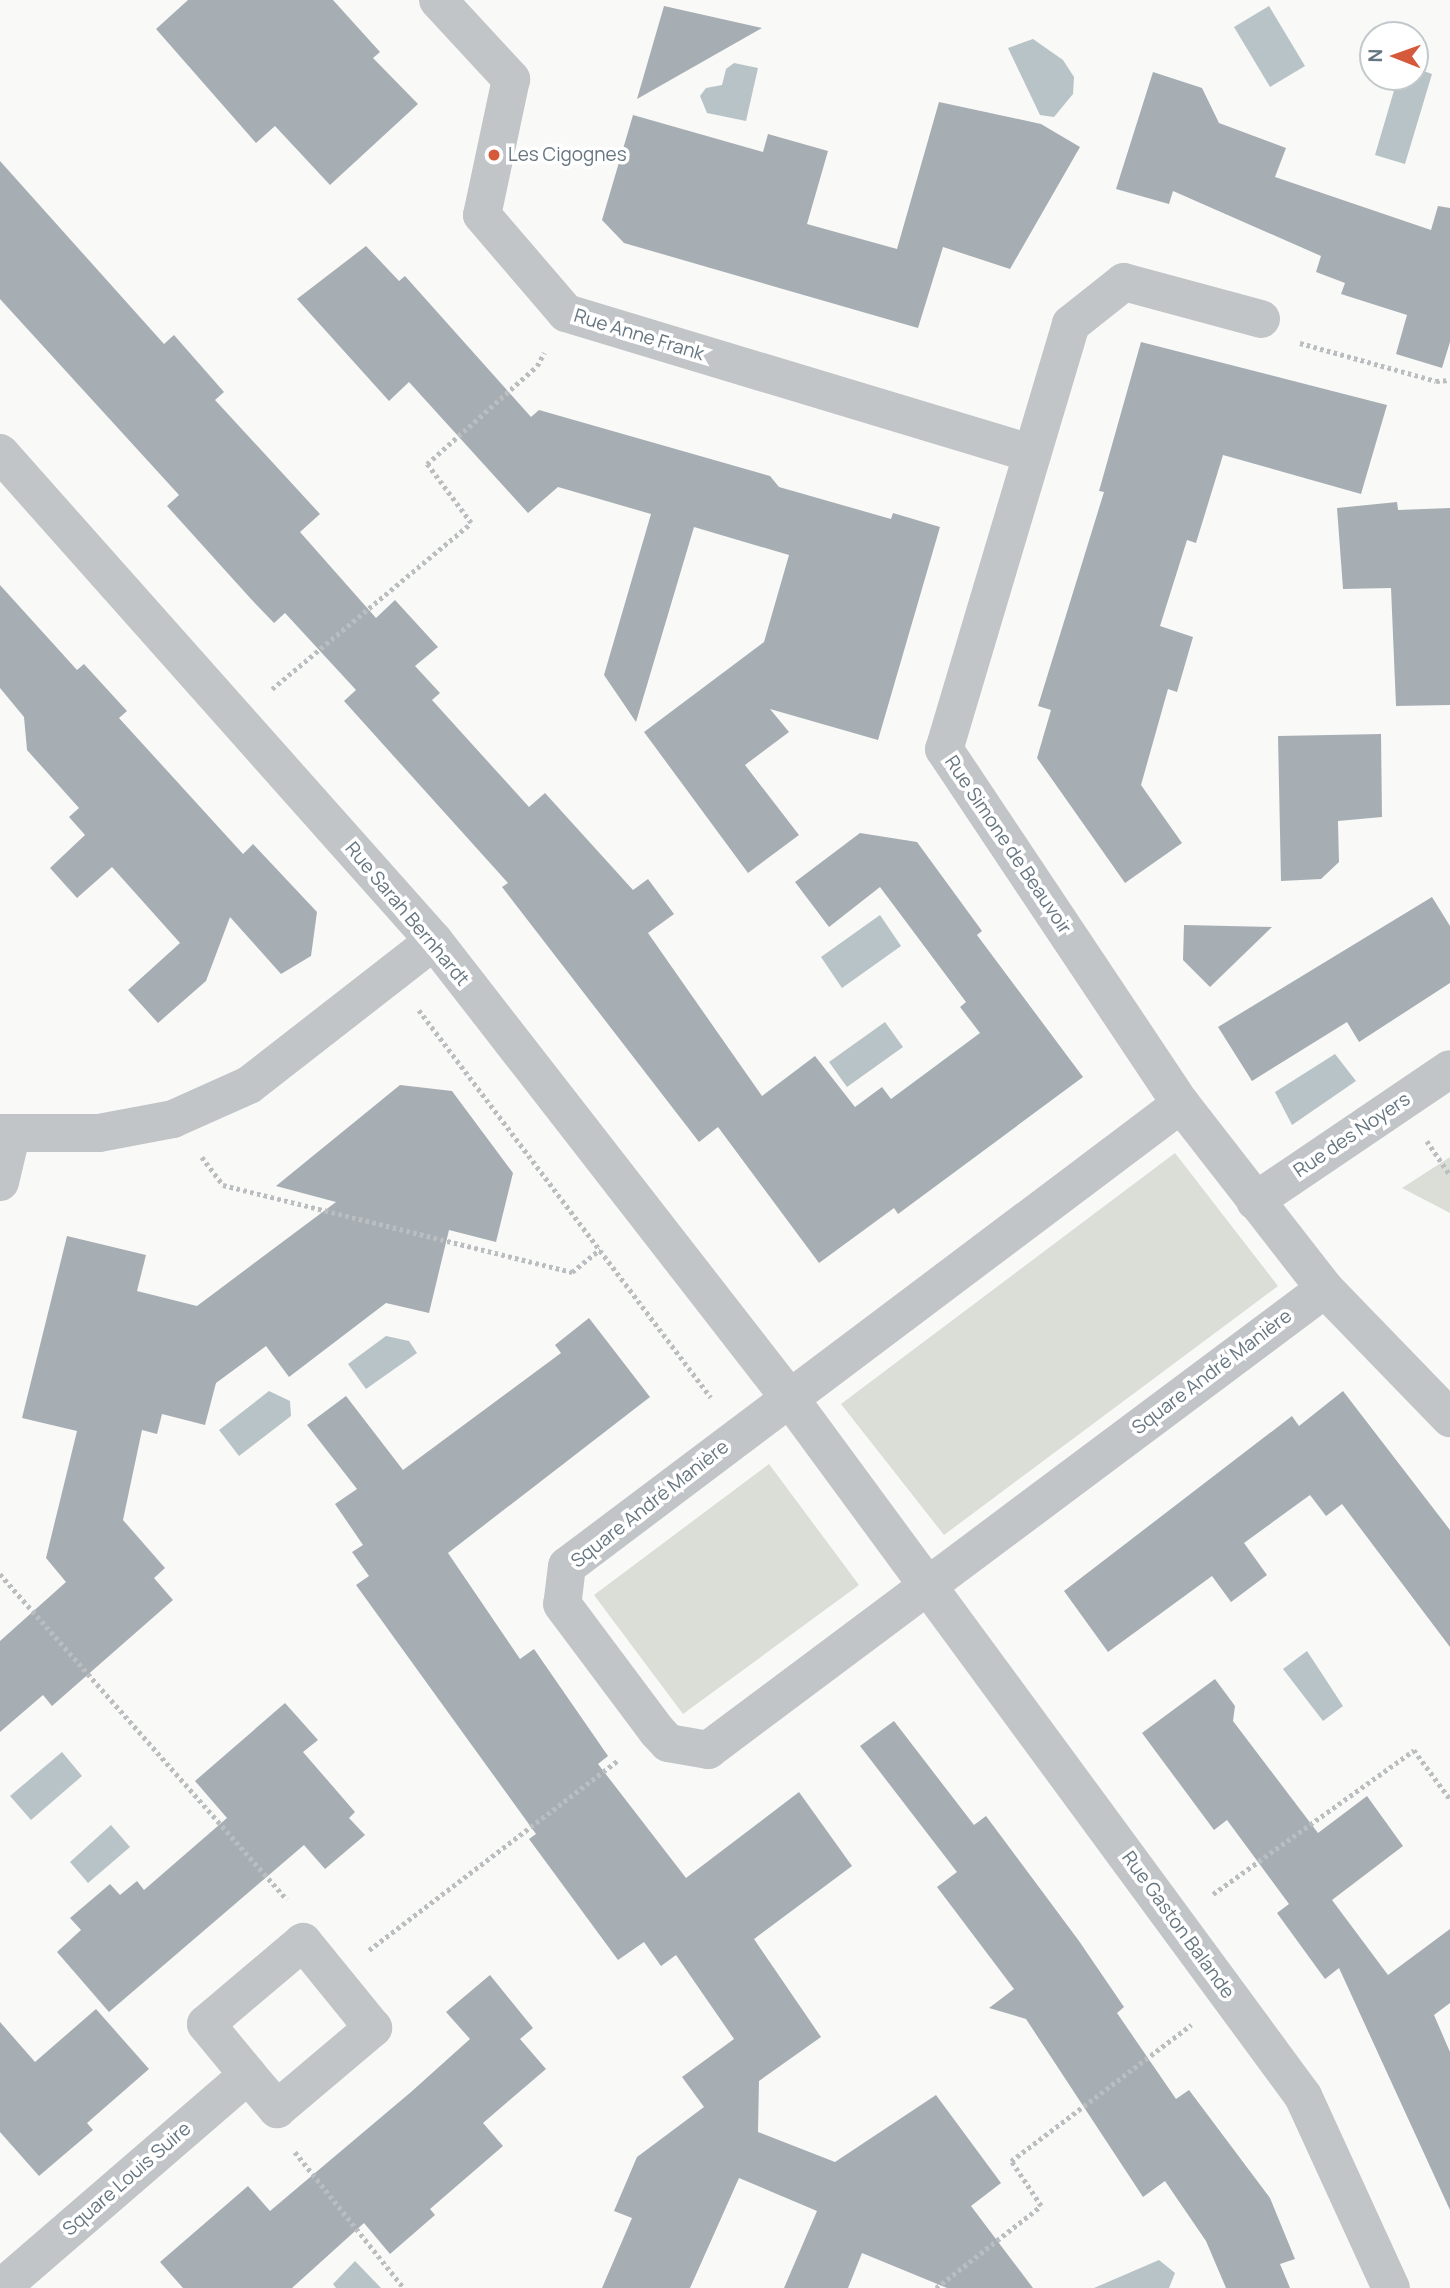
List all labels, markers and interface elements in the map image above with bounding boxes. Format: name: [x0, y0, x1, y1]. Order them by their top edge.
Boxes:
north arrow: [1359, 21, 1429, 91]
text: N: [1362, 49, 1388, 63]
place label: Les Cigognes: [508, 144, 627, 166]
marker: Les Cigognes: [486, 147, 502, 163]
street label: Rue Anne Frank: [571, 304, 707, 366]
street label: Rue Simone de Beauvoir: [940, 752, 1076, 938]
street label: Rue Sarah Bernhardt: [340, 837, 474, 991]
street label: Rue des Noyers: [1290, 1088, 1414, 1182]
street label: Square André Manière: [1128, 1305, 1296, 1439]
street label: Square André Manière: [567, 1435, 733, 1573]
street label: Rue Gaston Balande: [1117, 1847, 1239, 2003]
street label: Square Louis Suire: [58, 2117, 196, 2241]

